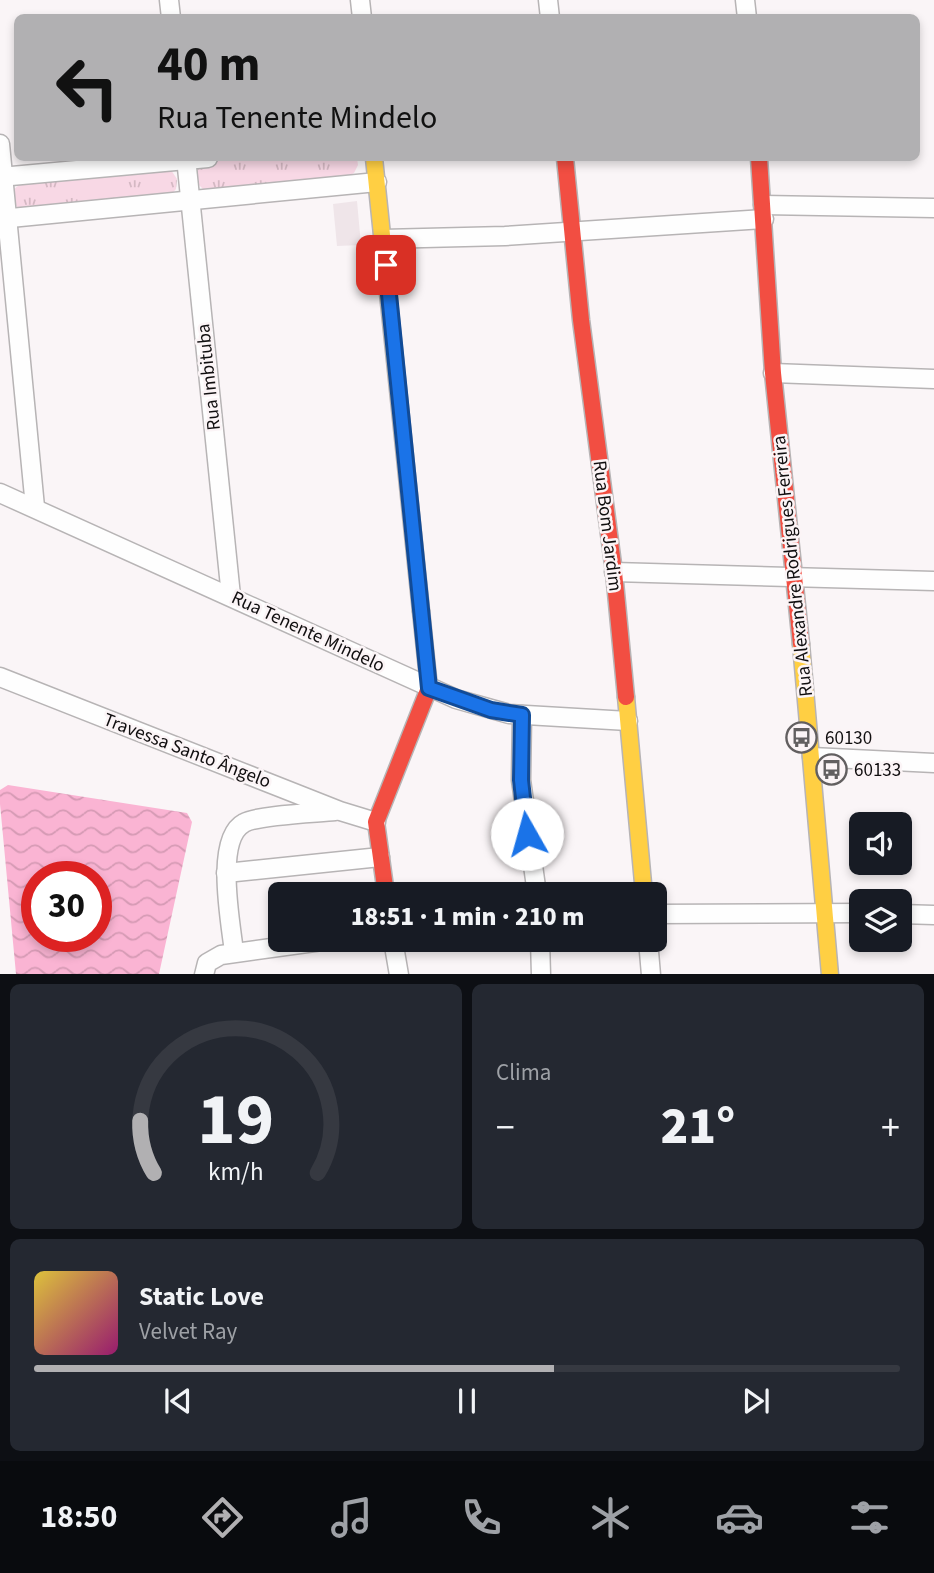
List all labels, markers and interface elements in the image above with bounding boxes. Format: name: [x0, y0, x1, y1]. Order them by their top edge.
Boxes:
text: 40 m: [157, 30, 261, 100]
icon: left: [42, 42, 133, 133]
text: Rua Tenente Mindelo: [157, 95, 437, 141]
pin: [356, 235, 416, 295]
icon: arrive: [367, 246, 405, 284]
street label: Rua Imbituba: [190, 322, 228, 432]
street label: Rua Alexandre Rodrigues Ferreira: [766, 434, 820, 698]
street label: Rua Bom Jardim: [586, 459, 628, 593]
street label: Rua Tenente Mindelo: [227, 585, 389, 679]
street label: Travessa Santo Ângelo: [99, 707, 275, 795]
bus stop icon: 60130: [785, 721, 819, 755]
place label: 60130: [825, 725, 872, 752]
bus stop icon: 60133: [814, 753, 848, 787]
place label: 60133: [854, 757, 901, 784]
position arrow: [490, 797, 564, 871]
map controls: [849, 812, 912, 952]
button: sound: [849, 812, 912, 875]
speed limit sign: 30: [21, 861, 112, 952]
button: layers: [849, 889, 912, 952]
text: 18:51 · 1 min · 210 m: [351, 898, 584, 935]
text: Clima: [496, 1056, 551, 1089]
text: 19: [198, 1068, 274, 1172]
text: 21°: [661, 1090, 735, 1164]
text: −: [496, 1101, 515, 1155]
text: +: [881, 1101, 900, 1155]
text: km/h: [208, 1153, 264, 1189]
text: Static Love: [139, 1278, 264, 1315]
text: Velvet Ray: [139, 1315, 237, 1348]
icon: previous: [159, 1382, 197, 1420]
icon: pause: [448, 1382, 486, 1420]
icon: next: [737, 1382, 775, 1420]
icon: directions: [198, 1493, 247, 1542]
icon: music: [327, 1493, 376, 1542]
icon: phone: [457, 1493, 506, 1542]
icon: climate: [586, 1493, 635, 1542]
icon: car: [715, 1493, 764, 1542]
icon: filters: [845, 1493, 894, 1542]
text: 18:50: [40, 1494, 117, 1540]

